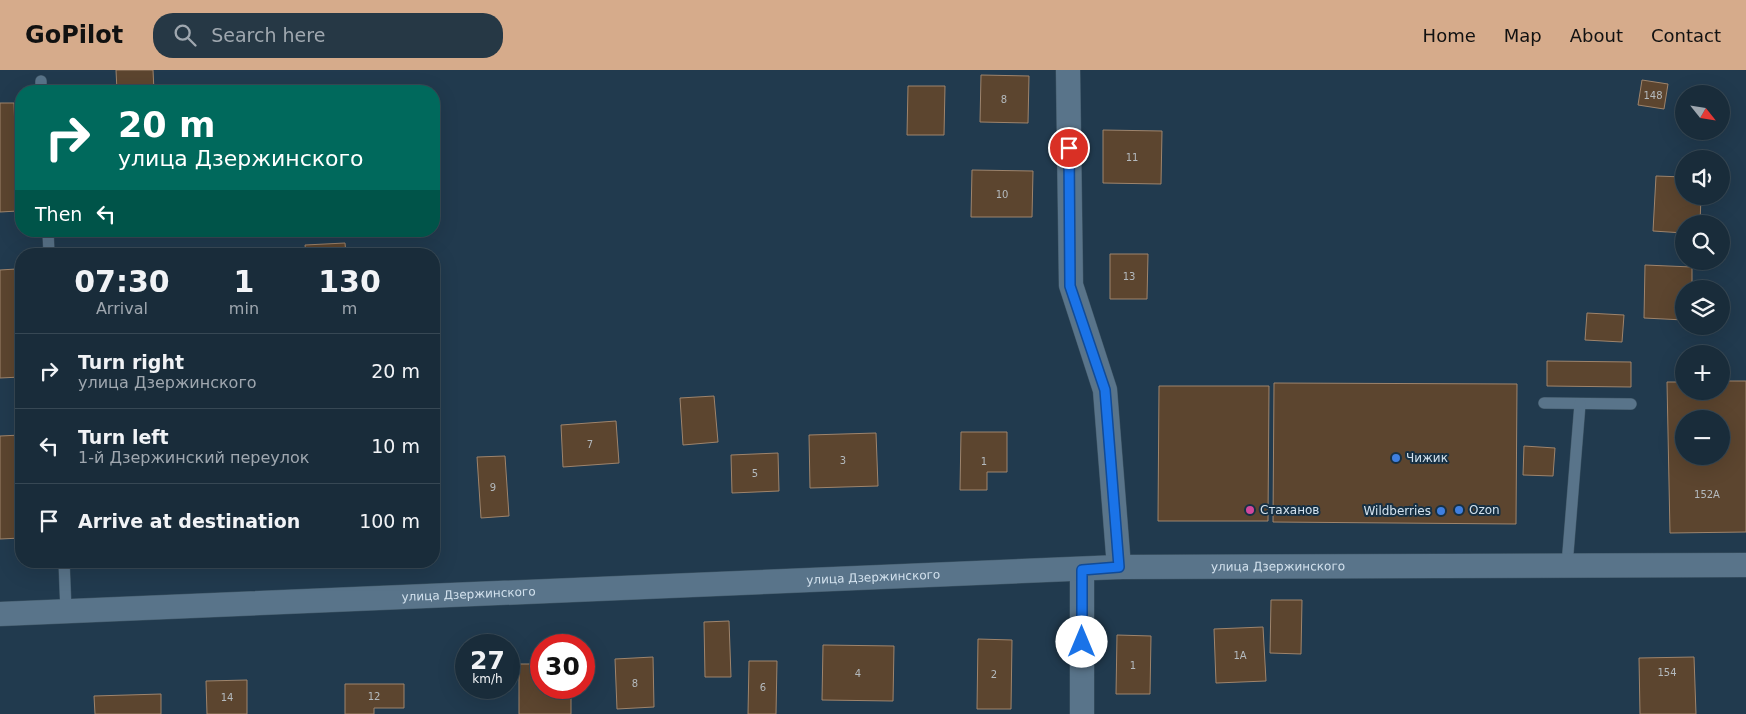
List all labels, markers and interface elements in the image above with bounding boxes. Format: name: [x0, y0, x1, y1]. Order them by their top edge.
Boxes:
search box: [153, 13, 503, 58]
text: GoPilot: [25, 21, 123, 49]
icon: search: [171, 21, 199, 49]
text: Search here: [211, 24, 325, 46]
text: Home: [1423, 25, 1476, 46]
text: Map: [1504, 25, 1542, 46]
text: About: [1570, 25, 1623, 46]
text: Contact: [1651, 25, 1721, 46]
north arrow: [1675, 85, 1730, 140]
map controls: [1675, 85, 1730, 465]
house number: 148: [1643, 90, 1663, 101]
house number: 8: [1001, 94, 1007, 105]
icon: right: [35, 105, 100, 170]
text: 20 m: [118, 105, 215, 145]
pin: [1048, 127, 1090, 169]
icon: arrive: [1055, 134, 1083, 162]
text: улица Дзержинского: [118, 146, 364, 171]
button: sound: [1675, 150, 1730, 205]
house number: 11: [1126, 152, 1138, 163]
house number: 10: [996, 189, 1008, 200]
icon: left: [92, 200, 120, 228]
text: Then: [35, 203, 82, 225]
button: search: [1675, 215, 1730, 270]
text: 07:30: [74, 264, 170, 299]
text: 1: [233, 264, 254, 299]
text: 130: [318, 264, 381, 299]
house number: 13: [1123, 271, 1135, 282]
button: layers: [1675, 280, 1730, 335]
text: Arrival: [96, 299, 148, 318]
text: min: [229, 299, 259, 318]
text: m: [342, 299, 357, 318]
button: +: [1675, 345, 1730, 400]
text: Turn right: [78, 351, 184, 373]
icon: right: [35, 357, 63, 385]
text: 20 m: [371, 360, 420, 382]
text: улица Дзержинского: [78, 373, 257, 392]
button: −: [1675, 410, 1730, 465]
text: Turn left: [78, 426, 169, 448]
icon: left: [35, 432, 63, 460]
text: 10 m: [371, 435, 420, 457]
house number: 7: [587, 439, 593, 450]
text: 1-й Дзержинский переулок: [78, 448, 310, 467]
place label: Чижик: [1406, 451, 1448, 465]
marker: Чижик: [1390, 452, 1402, 464]
house number: 3: [840, 455, 846, 466]
house number: 1: [981, 456, 987, 467]
house number: 5: [752, 468, 758, 479]
house number: 9: [490, 482, 496, 493]
house number: 152А: [1694, 489, 1720, 500]
place label: Стаханов: [1260, 503, 1319, 517]
place label: Ozon: [1469, 503, 1500, 517]
marker: Стаханов: [1244, 504, 1256, 516]
place label: Wildberries: [1363, 504, 1431, 518]
marker: Ozon: [1453, 504, 1465, 516]
marker: Wildberries: [1435, 505, 1447, 517]
icon: arrive: [35, 507, 63, 535]
text: Arrive at destination: [78, 510, 300, 532]
text: 100 m: [359, 510, 420, 532]
street label: улица Дзержинского: [1211, 559, 1345, 574]
street label: улица Дзержинского: [806, 568, 941, 587]
street label: улица Дзержинского: [401, 585, 536, 604]
position arrow: [1055, 615, 1107, 667]
speed limit sign: 30: [530, 634, 595, 699]
text: 27: [470, 646, 505, 675]
house number: 1А: [1233, 650, 1247, 661]
house number: 1: [1130, 660, 1136, 671]
house number: 154: [1657, 667, 1677, 678]
house number: 4: [855, 668, 861, 679]
house number: 2: [991, 669, 997, 680]
text: km/h: [472, 672, 503, 686]
house number: 8: [632, 678, 638, 689]
house number: 6: [760, 682, 766, 693]
house number: 12: [368, 691, 380, 702]
house number: 14: [221, 692, 233, 703]

